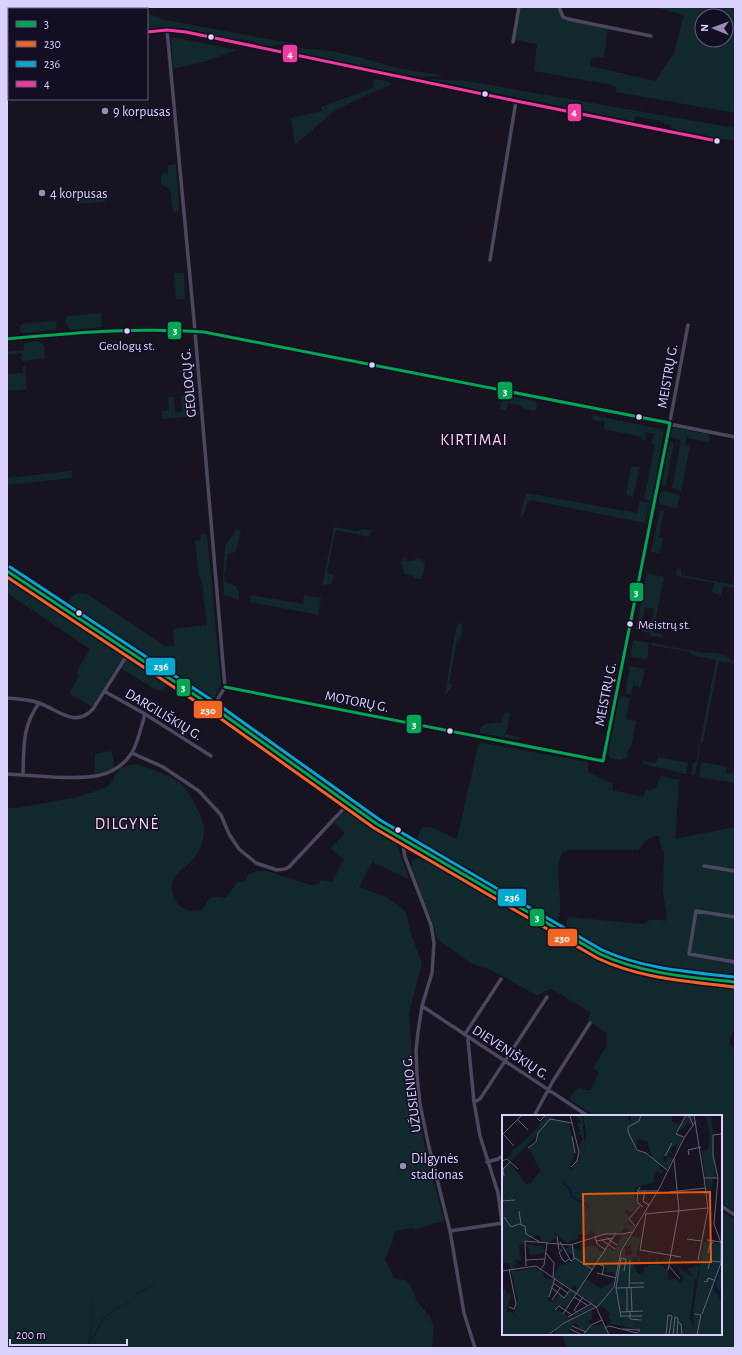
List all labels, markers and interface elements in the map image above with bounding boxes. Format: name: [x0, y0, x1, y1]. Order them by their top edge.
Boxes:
legend: [8, 8, 148, 100]
north arrow: [694, 8, 734, 48]
text: 3: [44, 18, 49, 30]
text: N: [699, 24, 710, 32]
unlabelled marker: [206, 32, 216, 42]
text: 230: [44, 38, 61, 50]
line badge: 4: [282, 44, 298, 63]
text: 4: [287, 49, 293, 60]
text: 236: [44, 58, 60, 70]
text: 4: [44, 78, 50, 90]
unlabelled marker: [480, 89, 490, 99]
line badge: 4: [567, 103, 582, 122]
place label: 9 korpusas: [113, 105, 170, 119]
marker: 9 korpusas: [100, 106, 110, 116]
text: 4: [571, 107, 577, 118]
unlabelled marker: [712, 136, 722, 146]
place label: 4 korpusas: [50, 187, 108, 201]
marker: 4 korpusas: [37, 188, 47, 198]
line badge: 3: [167, 321, 182, 340]
text: 3: [173, 325, 178, 336]
marker: Geologų st.: [122, 326, 132, 336]
place label: Geologų st.: [99, 340, 155, 353]
street label: MEISTRŲ G.: [655, 343, 681, 409]
street label: GEOLOGŲ G.: [179, 348, 199, 418]
unlabelled marker: [367, 360, 377, 370]
line badge: 3: [497, 381, 513, 400]
text: 3: [503, 386, 508, 397]
unlabelled marker: [634, 412, 644, 422]
district label: KIRTIMAI: [440, 432, 508, 448]
line badge: 3: [629, 582, 644, 602]
text: 3: [634, 587, 639, 598]
unlabelled marker: [74, 608, 84, 618]
marker: Meistrų st.: [625, 619, 635, 629]
place label: Meistrų st.: [638, 619, 691, 632]
line badge: 236: [145, 657, 176, 676]
text: 236: [153, 661, 169, 672]
street label: MEISTRŲ G.: [593, 661, 619, 727]
line badge: 3: [176, 678, 191, 697]
text: 3: [181, 682, 186, 693]
street label: DARGILIŠKIŲ G.: [123, 685, 205, 743]
street label: MOTORŲ G.: [324, 689, 390, 715]
line badge: 230: [193, 700, 223, 719]
text: 230: [200, 705, 216, 716]
line badge: 3: [406, 714, 422, 734]
text: 3: [412, 719, 417, 730]
unlabelled marker: [445, 726, 455, 736]
district label: DILGYNĖ: [95, 814, 159, 832]
unlabelled marker: [393, 825, 403, 835]
line badge: 236: [497, 888, 527, 907]
text: 236: [504, 892, 520, 903]
line badge: 3: [529, 908, 545, 927]
text: 3: [535, 912, 540, 923]
line badge: 230: [547, 928, 578, 947]
text: 230: [554, 933, 570, 944]
street label: DIEVENIŠKIŲ G.: [470, 1021, 552, 1083]
street label: UŽUSIENIO G.: [398, 1054, 424, 1134]
inset map: [502, 1115, 722, 1335]
place label: Dilgynės stadionas: [411, 1152, 463, 1182]
marker: Dilgynės stadionas: [398, 1161, 408, 1171]
scale bar: [10, 1321, 127, 1347]
text: 200 m: [16, 1329, 46, 1341]

